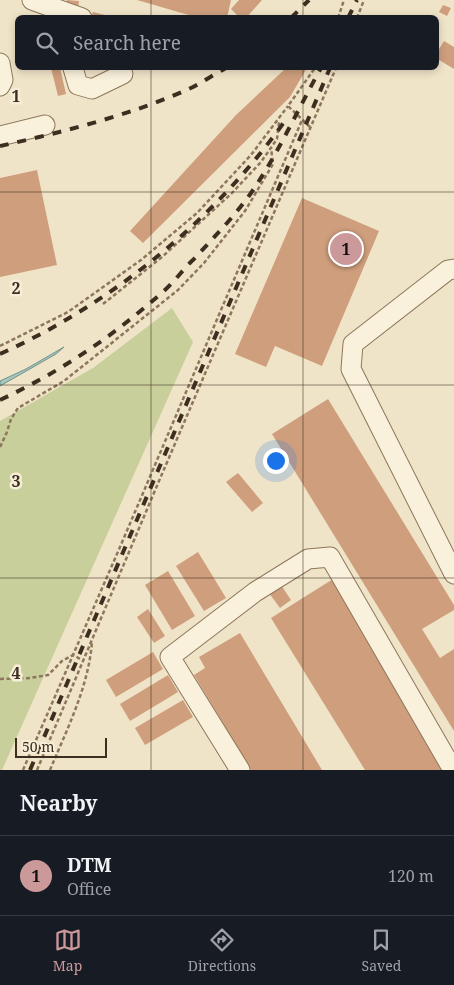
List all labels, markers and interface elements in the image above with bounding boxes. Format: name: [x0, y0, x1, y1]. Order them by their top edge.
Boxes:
search box: [15, 15, 439, 70]
icon: search: [33, 29, 61, 57]
text: Search here: [73, 30, 181, 56]
text: 1: [11, 85, 21, 107]
pin: 1: [330, 230, 362, 268]
text: 2: [11, 277, 21, 299]
your location: [263, 448, 289, 474]
text: 3: [11, 470, 21, 492]
text: 4: [11, 662, 21, 684]
scale bar: [15, 735, 108, 758]
text: 50 m: [22, 737, 55, 756]
text: Nearby: [20, 789, 98, 817]
text: DTM: [67, 852, 112, 878]
text: 1: [31, 865, 41, 887]
text: 120 m: [388, 865, 434, 887]
text: Office: [67, 878, 111, 900]
tab: Map: [53, 926, 82, 975]
tab: Directions: [188, 926, 256, 975]
tab: Saved: [362, 926, 401, 975]

